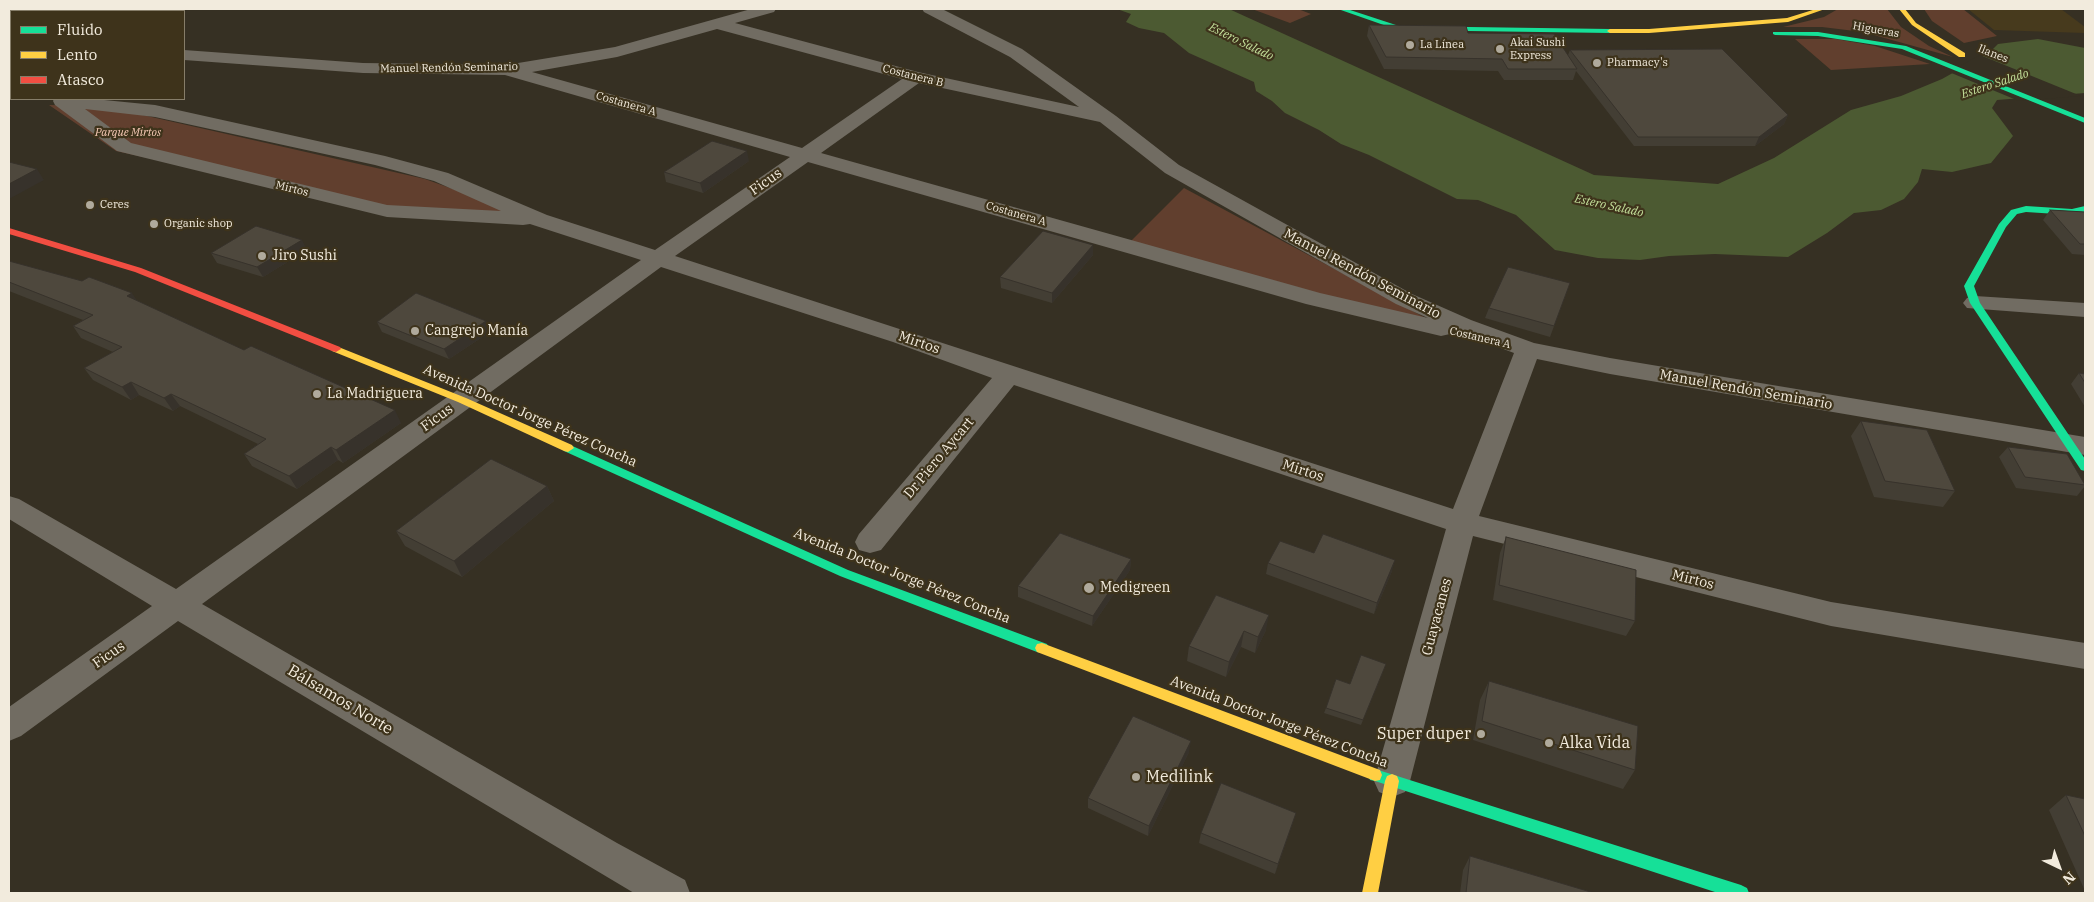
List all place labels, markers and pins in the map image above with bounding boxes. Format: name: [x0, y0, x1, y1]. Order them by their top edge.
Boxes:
place label: Akai Sushi Express: [1510, 36, 1565, 62]
place label: La Línea: [1420, 38, 1464, 52]
marker: La Línea: [1404, 39, 1416, 51]
marker: Akai Sushi Express: [1494, 43, 1506, 55]
place label: Pharmacy's: [1607, 56, 1668, 70]
marker: Pharmacy's: [1591, 57, 1603, 69]
place label: Ceres: [100, 198, 129, 212]
marker: Ceres: [84, 199, 96, 211]
place label: Organic shop: [164, 217, 233, 231]
marker: Organic shop: [148, 218, 160, 230]
place label: Jiro Sushi: [272, 248, 337, 264]
marker: Jiro Sushi: [256, 250, 268, 262]
place label: Cangrejo Manía: [425, 323, 528, 339]
marker: Cangrejo Manía: [409, 325, 421, 337]
place label: La Madriguera: [327, 386, 423, 402]
marker: La Madriguera: [311, 388, 323, 400]
place label: Medigreen: [1100, 580, 1171, 596]
marker: Medigreen: [1082, 581, 1096, 595]
place label: Super duper: [1377, 724, 1471, 744]
marker: Super duper: [1475, 728, 1487, 740]
place label: Alka Vida: [1559, 733, 1630, 753]
marker: Alka Vida: [1543, 737, 1555, 749]
place label: Medilink: [1146, 767, 1213, 787]
marker: Medilink: [1130, 771, 1142, 783]

